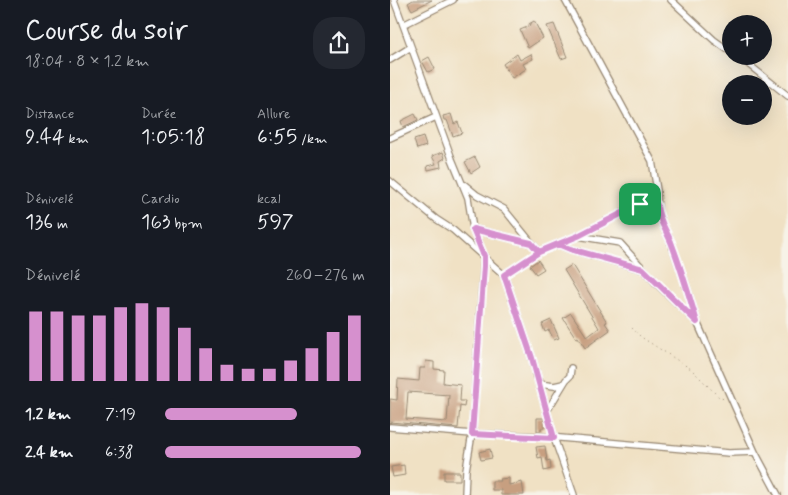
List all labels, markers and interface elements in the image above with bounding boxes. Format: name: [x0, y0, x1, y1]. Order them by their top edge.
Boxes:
text: Course du soir: [25, 13, 188, 50]
map controls: [722, 15, 772, 125]
button: +: [722, 15, 772, 65]
button: share: [313, 17, 365, 69]
text: 18:04 · 8 × 1.2 km: [25, 51, 150, 72]
button: −: [722, 75, 772, 125]
text: Distance: [25, 105, 74, 123]
text: Durée: [141, 105, 176, 123]
text: Allure: [257, 105, 291, 123]
text: 9.44: [25, 123, 65, 151]
text: 1:05:18: [141, 123, 205, 151]
text: 6:55: [257, 123, 297, 151]
text: km: [65, 130, 89, 148]
text: /km: [297, 130, 327, 148]
pin: [619, 183, 661, 225]
text: Dénivelé: [25, 190, 73, 208]
text: Cardio: [141, 190, 180, 208]
text: kcal: [257, 190, 281, 208]
icon: arrive: [626, 190, 654, 218]
text: 136: [25, 208, 53, 236]
text: 163: [141, 208, 171, 236]
text: 597: [257, 208, 294, 236]
text: m: [53, 215, 68, 233]
text: bpm: [171, 215, 203, 233]
text: Dénivelé: [25, 265, 80, 286]
text: 260–276 m: [286, 265, 365, 286]
text: 1.2 km: [25, 404, 71, 425]
text: 7:19: [105, 404, 136, 425]
text: 2.4 km: [25, 442, 73, 463]
text: 6:38: [105, 442, 133, 463]

